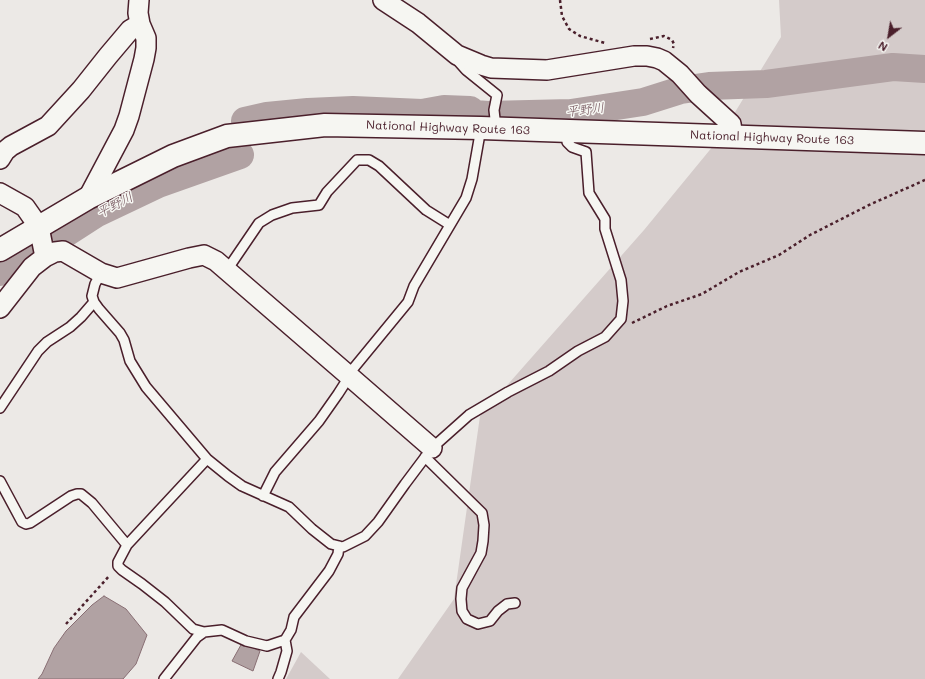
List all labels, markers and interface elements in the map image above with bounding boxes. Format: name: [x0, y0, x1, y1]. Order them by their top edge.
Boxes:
north arrow: [869, 16, 909, 56]
text: N: [875, 38, 890, 55]
water label: 平野川: [565, 100, 605, 120]
street label: National Highway Route 163: [366, 118, 530, 138]
street label: National Highway Route 163: [690, 128, 854, 148]
water label: 平野川: [94, 189, 136, 221]

